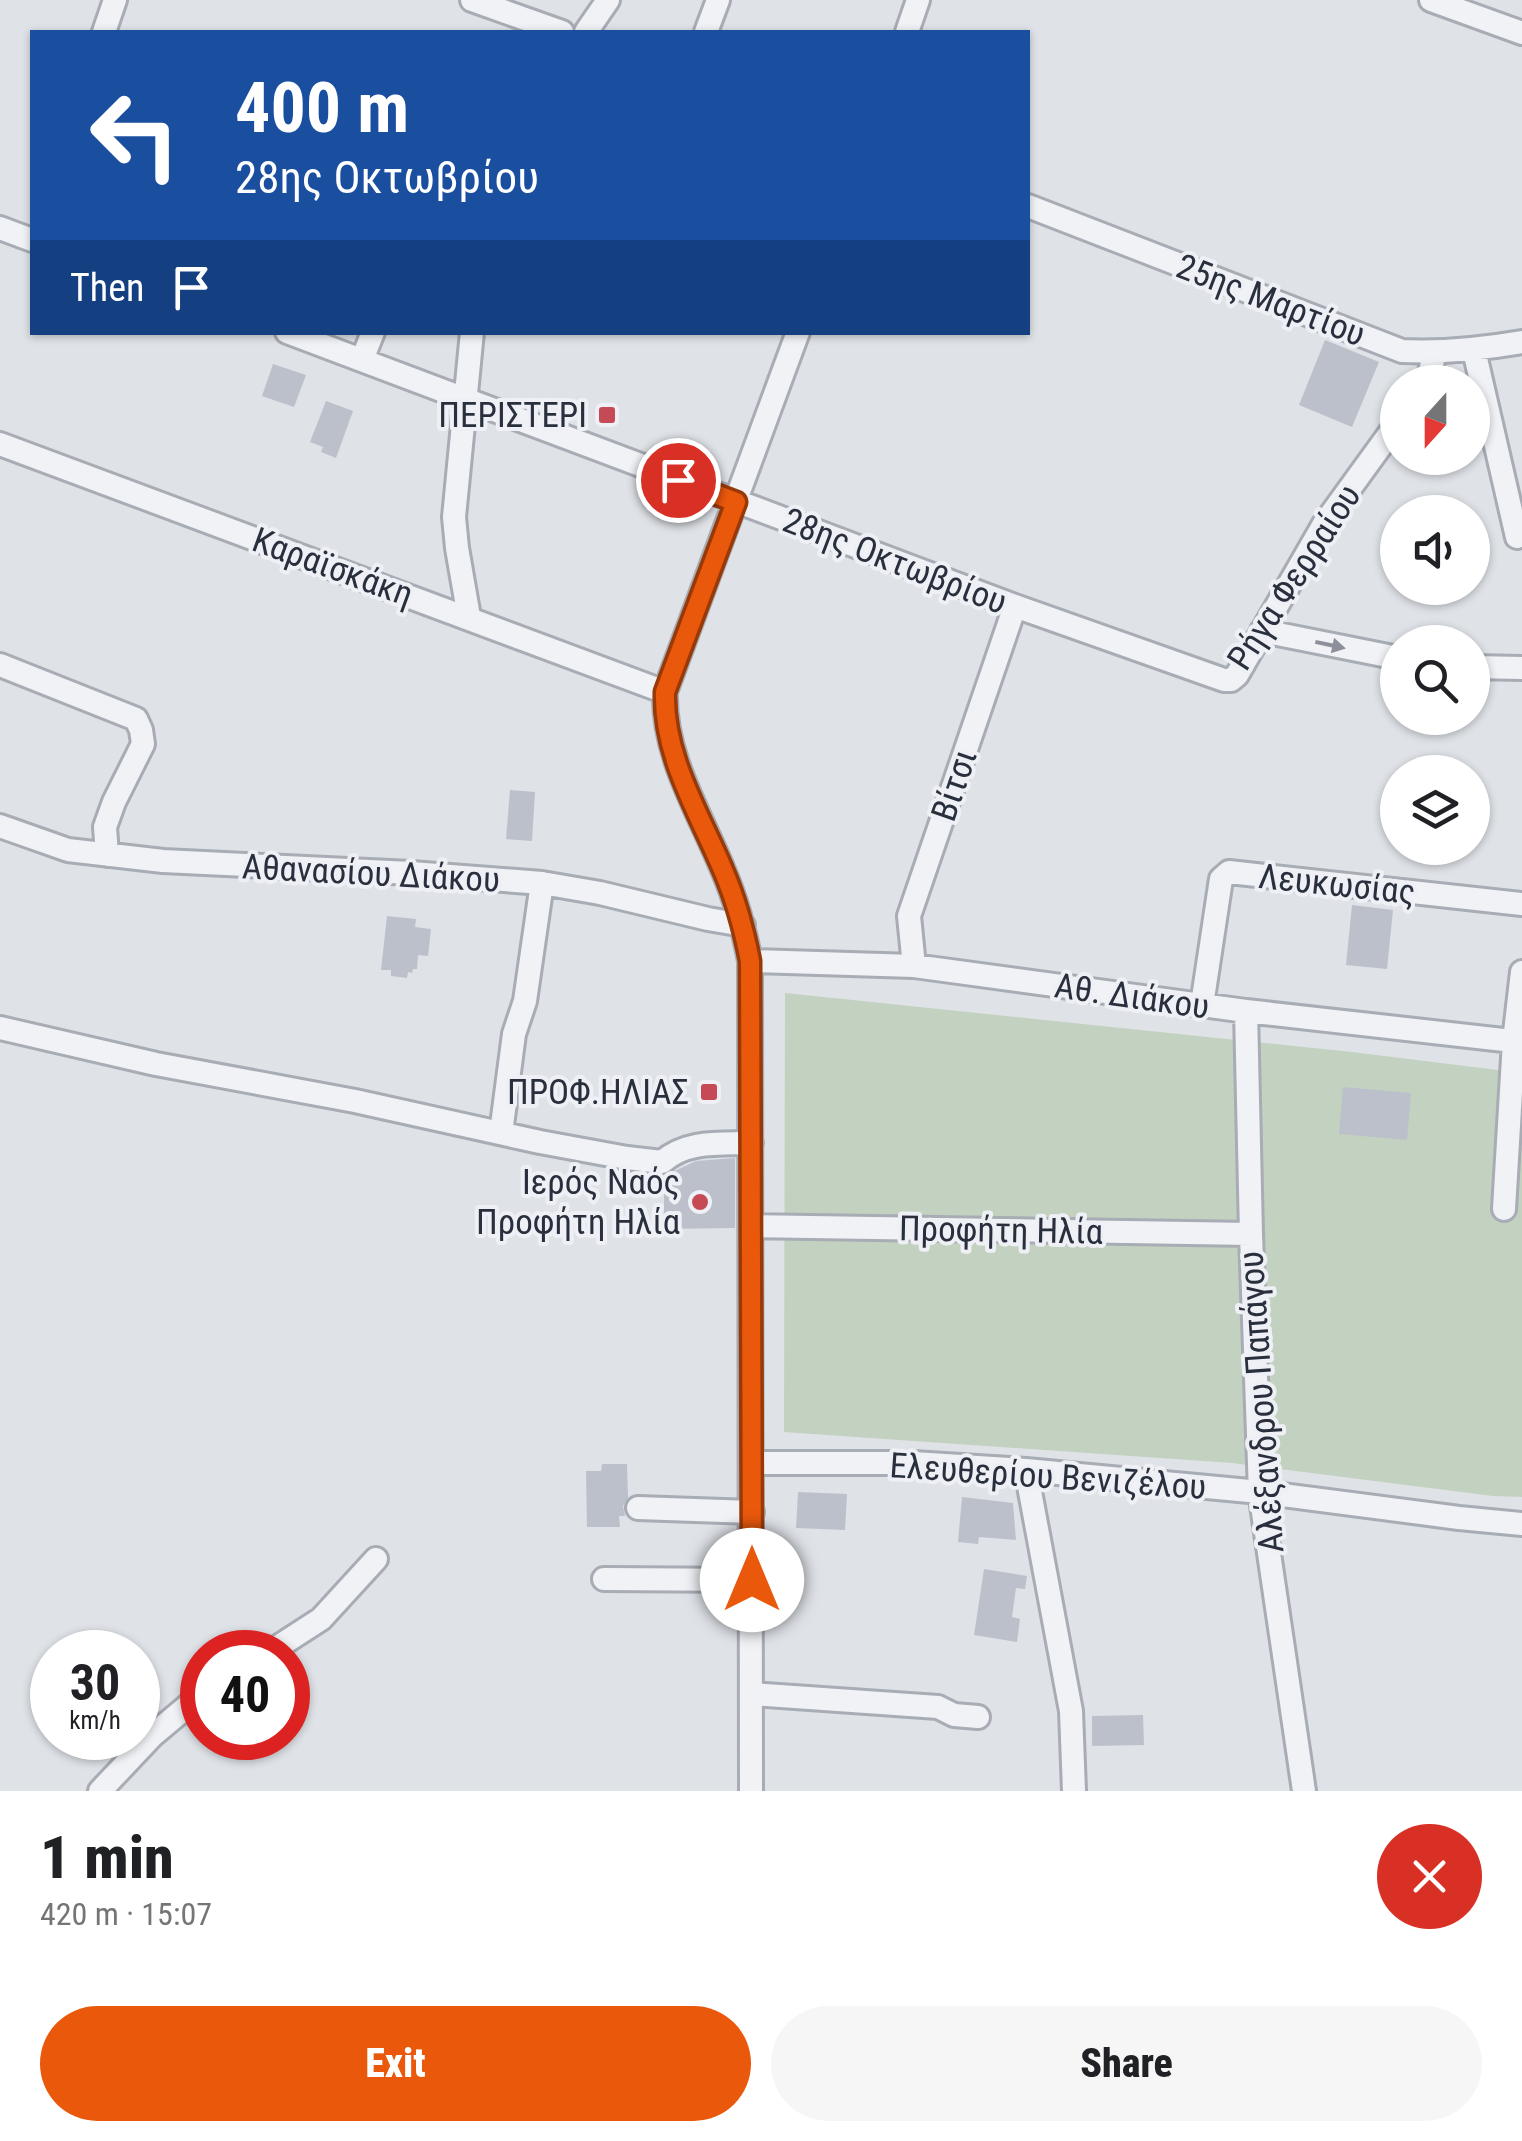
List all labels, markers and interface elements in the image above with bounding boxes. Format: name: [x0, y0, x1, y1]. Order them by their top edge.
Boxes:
text: 400 m: [235, 67, 409, 149]
icon: left: [70, 70, 200, 200]
text: 28ης Οκτωβρίου: [235, 151, 539, 204]
street label: 25ης Μαρτίου: [1171, 246, 1371, 355]
icon: arrive: [164, 260, 219, 315]
text: Then: [70, 266, 144, 310]
north arrow: [1380, 365, 1490, 475]
map controls: [1380, 365, 1490, 865]
place label: ΠΕΡΙΣΤΕΡΙ: [438, 395, 587, 436]
marker: ΠΕΡΙΣΤΕΡΙ: [596, 404, 618, 426]
pin: [636, 438, 721, 523]
icon: arrive: [651, 453, 706, 508]
street label: Ρήγα Φερραίου: [1219, 477, 1370, 678]
button: sound: [1380, 495, 1490, 605]
street label: 28ης Οκτωβρίου: [777, 500, 1012, 623]
street label: Καραϊσκάκη: [247, 520, 419, 615]
button: search: [1380, 625, 1490, 735]
one-way arrow: [1314, 638, 1345, 654]
street label: Βίτσι: [923, 744, 986, 826]
button: layers: [1380, 755, 1490, 865]
street label: Αθανασίου Διάκου: [241, 846, 501, 901]
street label: Λευκωσίας: [1257, 856, 1417, 913]
street label: Αθ. Διάκου: [1052, 965, 1212, 1028]
place label: ΠΡΟΦ.ΗΛΙΑΣ: [507, 1072, 689, 1113]
marker: ΠΡΟΦ.ΗΛΙΑΣ: [698, 1081, 720, 1103]
place label: Ιερός Ναός Προφήτη Ηλία: [476, 1162, 680, 1243]
marker: Ιερός Ναός Προφήτη Ηλία: [689, 1191, 711, 1213]
street label: Προφήτη Ηλία: [899, 1208, 1103, 1253]
street label: Αλέξανδρου Παπάγου: [1231, 1250, 1292, 1554]
street label: Ελευθερίου Βενιζέλου: [888, 1445, 1208, 1508]
position arrow: [700, 1528, 804, 1632]
speed limit sign: 40: [180, 1630, 310, 1760]
text: 30: [70, 1654, 120, 1712]
text: km/h: [69, 1706, 121, 1735]
text: 1 min: [40, 1822, 174, 1893]
button: close: [1377, 1824, 1482, 1929]
text: 420 m · 15:07: [40, 1895, 212, 1933]
button: Exit: [40, 2006, 751, 2121]
button: Share: [771, 2006, 1482, 2121]

